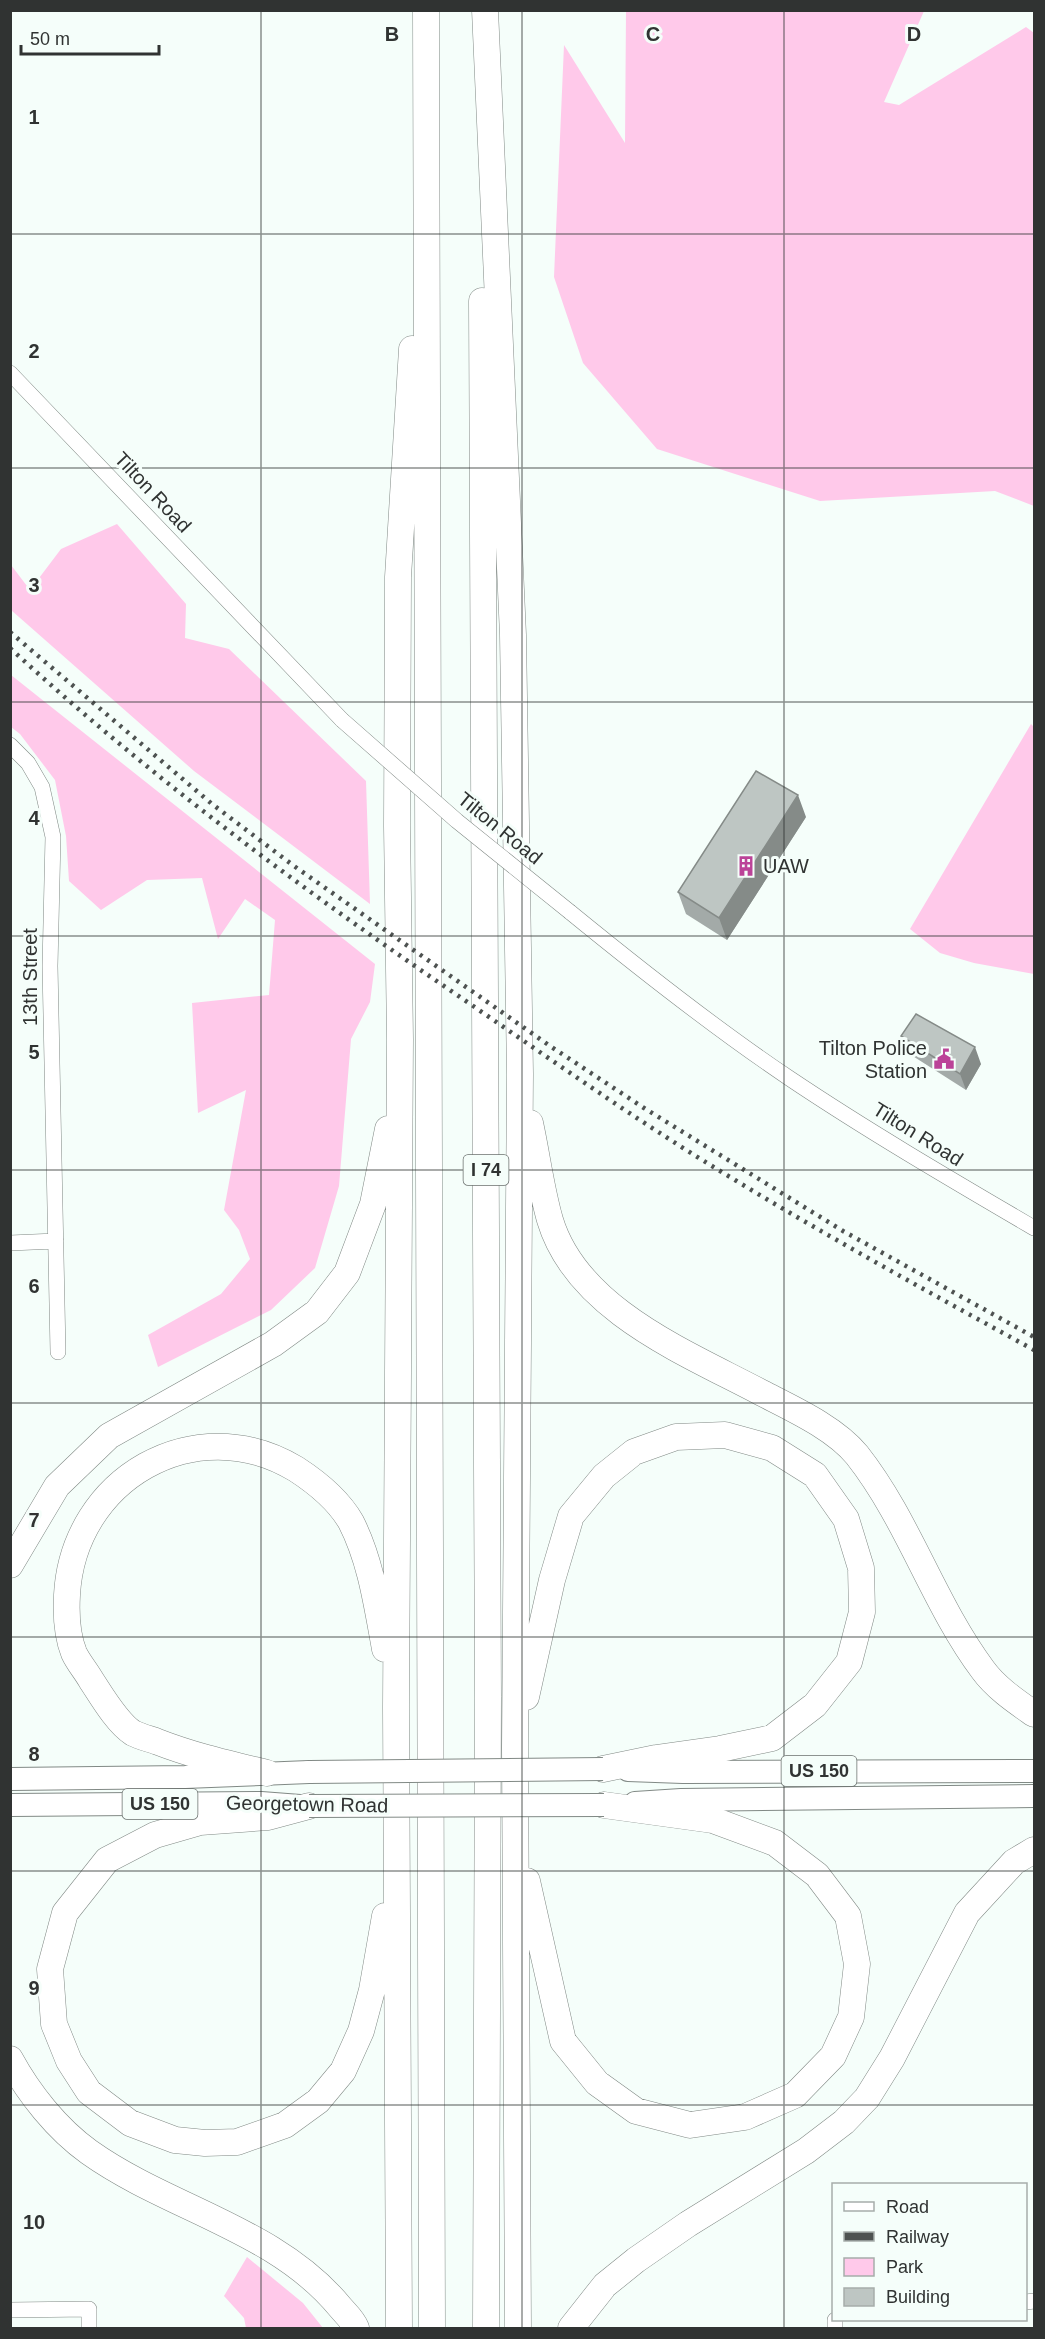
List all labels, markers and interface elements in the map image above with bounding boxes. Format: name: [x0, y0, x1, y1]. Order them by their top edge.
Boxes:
scale bar: [21, 18, 159, 56]
text: B: [385, 23, 399, 45]
text: C: [646, 23, 660, 45]
text: D: [907, 23, 921, 45]
text: 50 m: [30, 29, 70, 49]
text: 1: [28, 106, 40, 128]
text: 2: [28, 340, 40, 362]
street label: Tilton Road: [110, 447, 196, 537]
text: 3: [28, 574, 40, 596]
street label: Tilton Road: [454, 787, 546, 869]
text: 4: [28, 807, 40, 829]
building icon: UAW: [734, 854, 758, 878]
place label: UAW: [763, 855, 809, 877]
street label: 13th Street: [19, 928, 41, 1026]
place label: Tilton Police Station: [819, 1037, 927, 1082]
text: 5: [28, 1041, 40, 1063]
public building icon: Tilton Police Station: [932, 1047, 956, 1071]
street label: Tilton Road: [869, 1098, 967, 1170]
road number: I 74: [464, 1155, 508, 1185]
text: 6: [28, 1275, 40, 1297]
text: 7: [28, 1509, 40, 1531]
text: 8: [28, 1743, 40, 1765]
road number: US 150: [782, 1756, 856, 1786]
road number: US 150: [122, 1789, 198, 1819]
street label: Georgetown Road: [226, 1792, 388, 1816]
text: 9: [28, 1977, 40, 1999]
legend: [832, 2183, 1027, 2321]
text: Road: [886, 2197, 929, 2217]
text: 10: [23, 2211, 45, 2233]
text: Railway: [886, 2227, 949, 2247]
text: Park: [886, 2257, 924, 2277]
text: Building: [886, 2287, 950, 2307]

